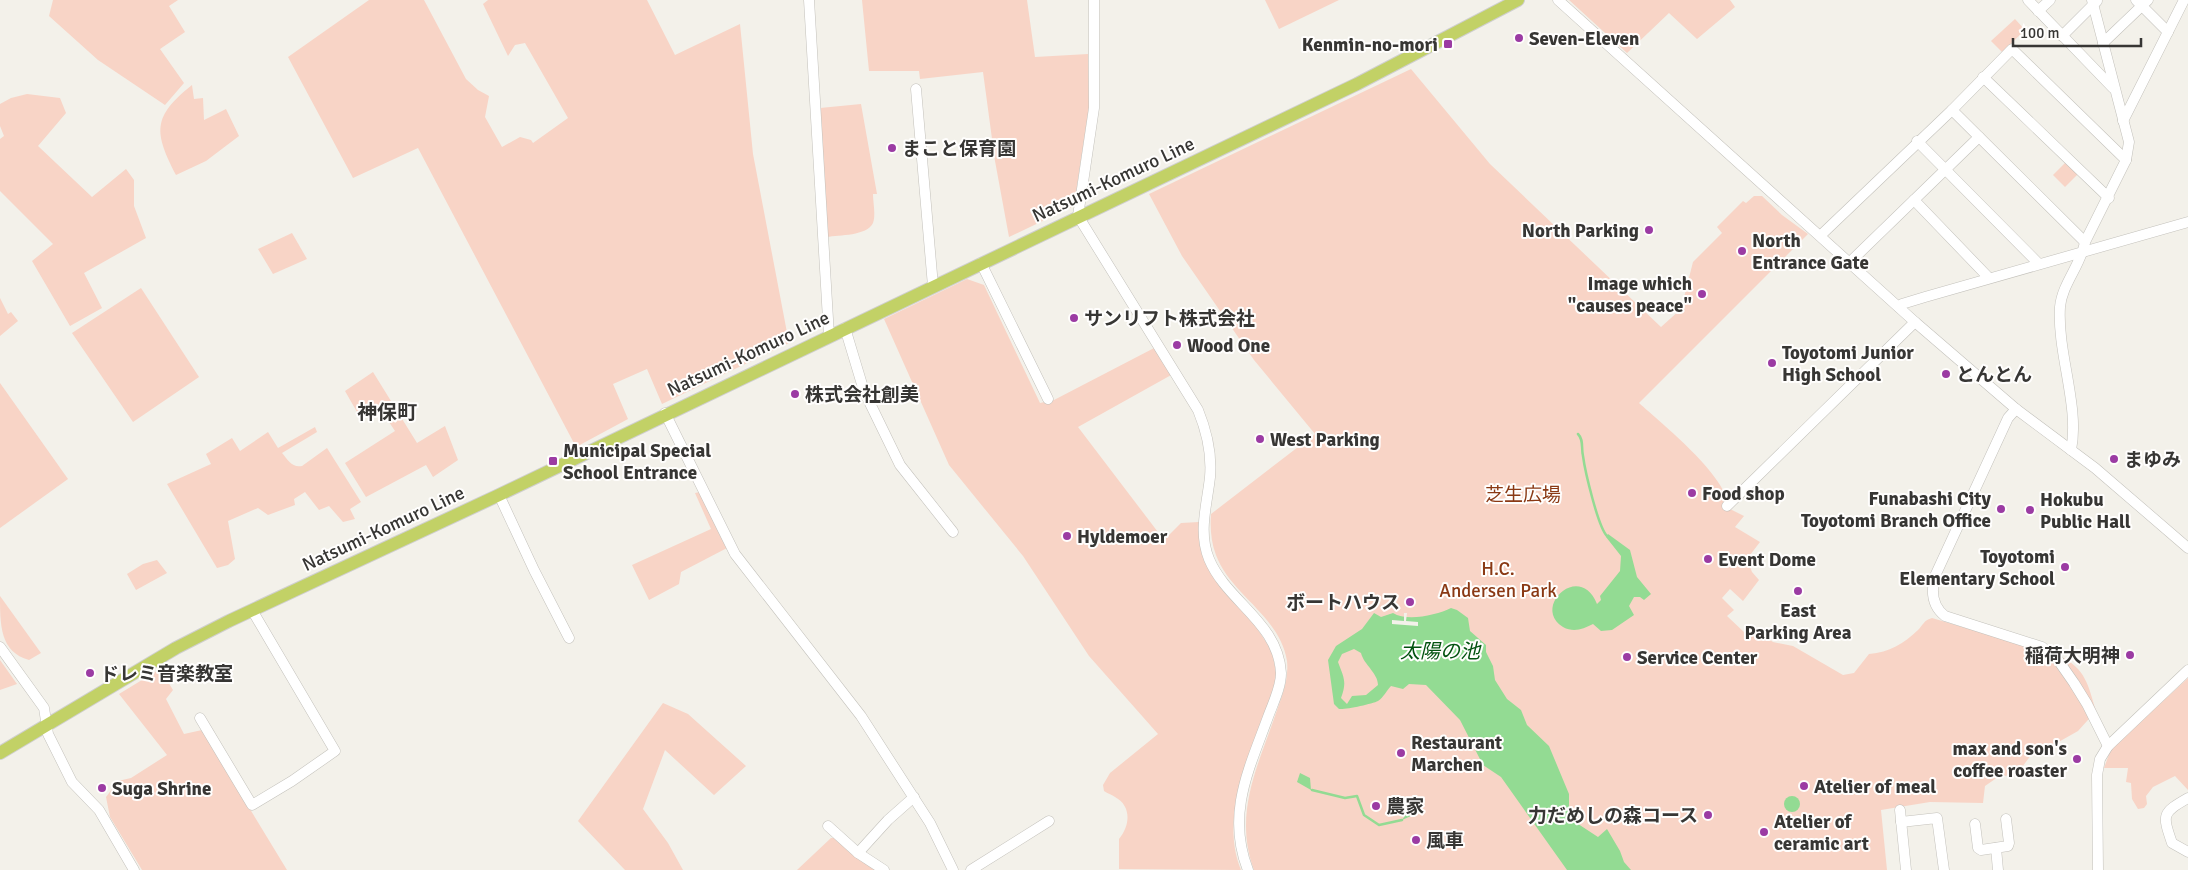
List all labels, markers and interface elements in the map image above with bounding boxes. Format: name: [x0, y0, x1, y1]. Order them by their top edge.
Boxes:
scale bar: [2013, 15, 2140, 47]
text: 100 m: [2020, 24, 2060, 42]
place label: Seven-Eleven: [1529, 27, 1639, 51]
marker: Seven-Eleven: [1513, 32, 1525, 44]
place label: Kenmin-no-mori: [1302, 33, 1438, 57]
marker: Kenmin-no-mori: [1442, 38, 1454, 50]
street label: Natsumi-Komuro Line: [1028, 132, 1198, 228]
place label: まこと保育園: [902, 137, 1016, 161]
marker: まこと保育園: [886, 142, 898, 154]
place label: North Parking: [1522, 219, 1639, 243]
marker: North Parking: [1643, 224, 1655, 236]
place label: North Entrance Gate: [1752, 229, 1869, 275]
marker: North Entrance Gate: [1736, 245, 1748, 257]
place label: Image which "causes peace": [1568, 272, 1692, 318]
marker: Image which "causes peace": [1696, 288, 1708, 300]
street label: Natsumi-Komuro Line: [663, 306, 833, 402]
place label: サンリフト株式会社: [1084, 307, 1255, 331]
marker: サンリフト株式会社: [1068, 312, 1080, 324]
place label: Wood One: [1187, 334, 1270, 358]
marker: Wood One: [1171, 339, 1183, 351]
place label: Toyotomi Junior High School: [1782, 341, 1914, 387]
marker: Toyotomi Junior High School: [1766, 357, 1778, 369]
place label: とんとん: [1956, 363, 2032, 387]
marker: とんとん: [1940, 368, 1952, 380]
place label: 株式会社創美: [805, 383, 919, 407]
marker: 株式会社創美: [789, 388, 801, 400]
district label: 神保町: [357, 400, 417, 425]
place label: West Parking: [1270, 428, 1380, 452]
marker: West Parking: [1254, 433, 1266, 445]
place label: Municipal Special School Entrance: [563, 439, 711, 485]
place label: まゆみ: [2124, 448, 2181, 472]
marker: まゆみ: [2108, 453, 2120, 465]
marker: Municipal Special School Entrance: [547, 455, 559, 467]
street label: Natsumi-Komuro Line: [298, 481, 468, 577]
place label: Food shop: [1702, 482, 1785, 506]
park label: 芝生広場: [1485, 483, 1561, 507]
marker: Food shop: [1686, 487, 1698, 499]
place label: Funabashi City Toyotomi Branch Office: [1801, 487, 1992, 533]
place label: Hokubu Public Hall: [2040, 488, 2131, 534]
marker: Funabashi City Toyotomi Branch Office: [1995, 503, 2007, 515]
marker: Hokubu Public Hall: [2024, 504, 2036, 516]
place label: Hyldemoer: [1077, 525, 1168, 549]
marker: Hyldemoer: [1061, 530, 1073, 542]
place label: Toyotomi Elementary School: [1899, 545, 2055, 591]
place label: Event Dome: [1718, 548, 1816, 572]
marker: Event Dome: [1702, 553, 1714, 565]
park label: H.C. Andersen Park: [1439, 557, 1557, 603]
marker: Toyotomi Elementary School: [2059, 561, 2071, 573]
marker: East Parking Area: [1792, 585, 1804, 597]
place label: ボートハウス: [1286, 591, 1400, 615]
marker: ボートハウス: [1404, 596, 1416, 608]
place label: East Parking Area: [1745, 599, 1852, 645]
water label: 太陽の池: [1400, 639, 1482, 664]
place label: 稲荷大明神: [2025, 644, 2120, 668]
place label: Service Center: [1637, 646, 1758, 670]
marker: 稲荷大明神: [2124, 649, 2136, 661]
marker: Service Center: [1621, 651, 1633, 663]
place label: ドレミ音楽教室: [100, 662, 233, 686]
marker: ドレミ音楽教室: [84, 667, 96, 679]
place label: Restaurant Marchen: [1411, 731, 1502, 777]
place label: max and son's coffee roaster: [1952, 737, 2067, 783]
marker: Restaurant Marchen: [1395, 747, 1407, 759]
marker: max and son's coffee roaster: [2071, 753, 2083, 765]
place label: Atelier of meal: [1814, 775, 1936, 799]
place label: Suga Shrine: [112, 777, 211, 801]
marker: Atelier of meal: [1798, 780, 1810, 792]
marker: Suga Shrine: [96, 782, 108, 794]
place label: 農家: [1386, 795, 1424, 819]
marker: 農家: [1370, 800, 1382, 812]
place label: 力だめしの森コース: [1528, 804, 1698, 828]
marker: 力だめしの森コース: [1702, 809, 1714, 821]
place label: Atelier of ceramic art: [1774, 810, 1869, 856]
marker: Atelier of ceramic art: [1758, 826, 1770, 838]
place label: 風車: [1426, 829, 1464, 853]
marker: 風車: [1410, 834, 1422, 846]

